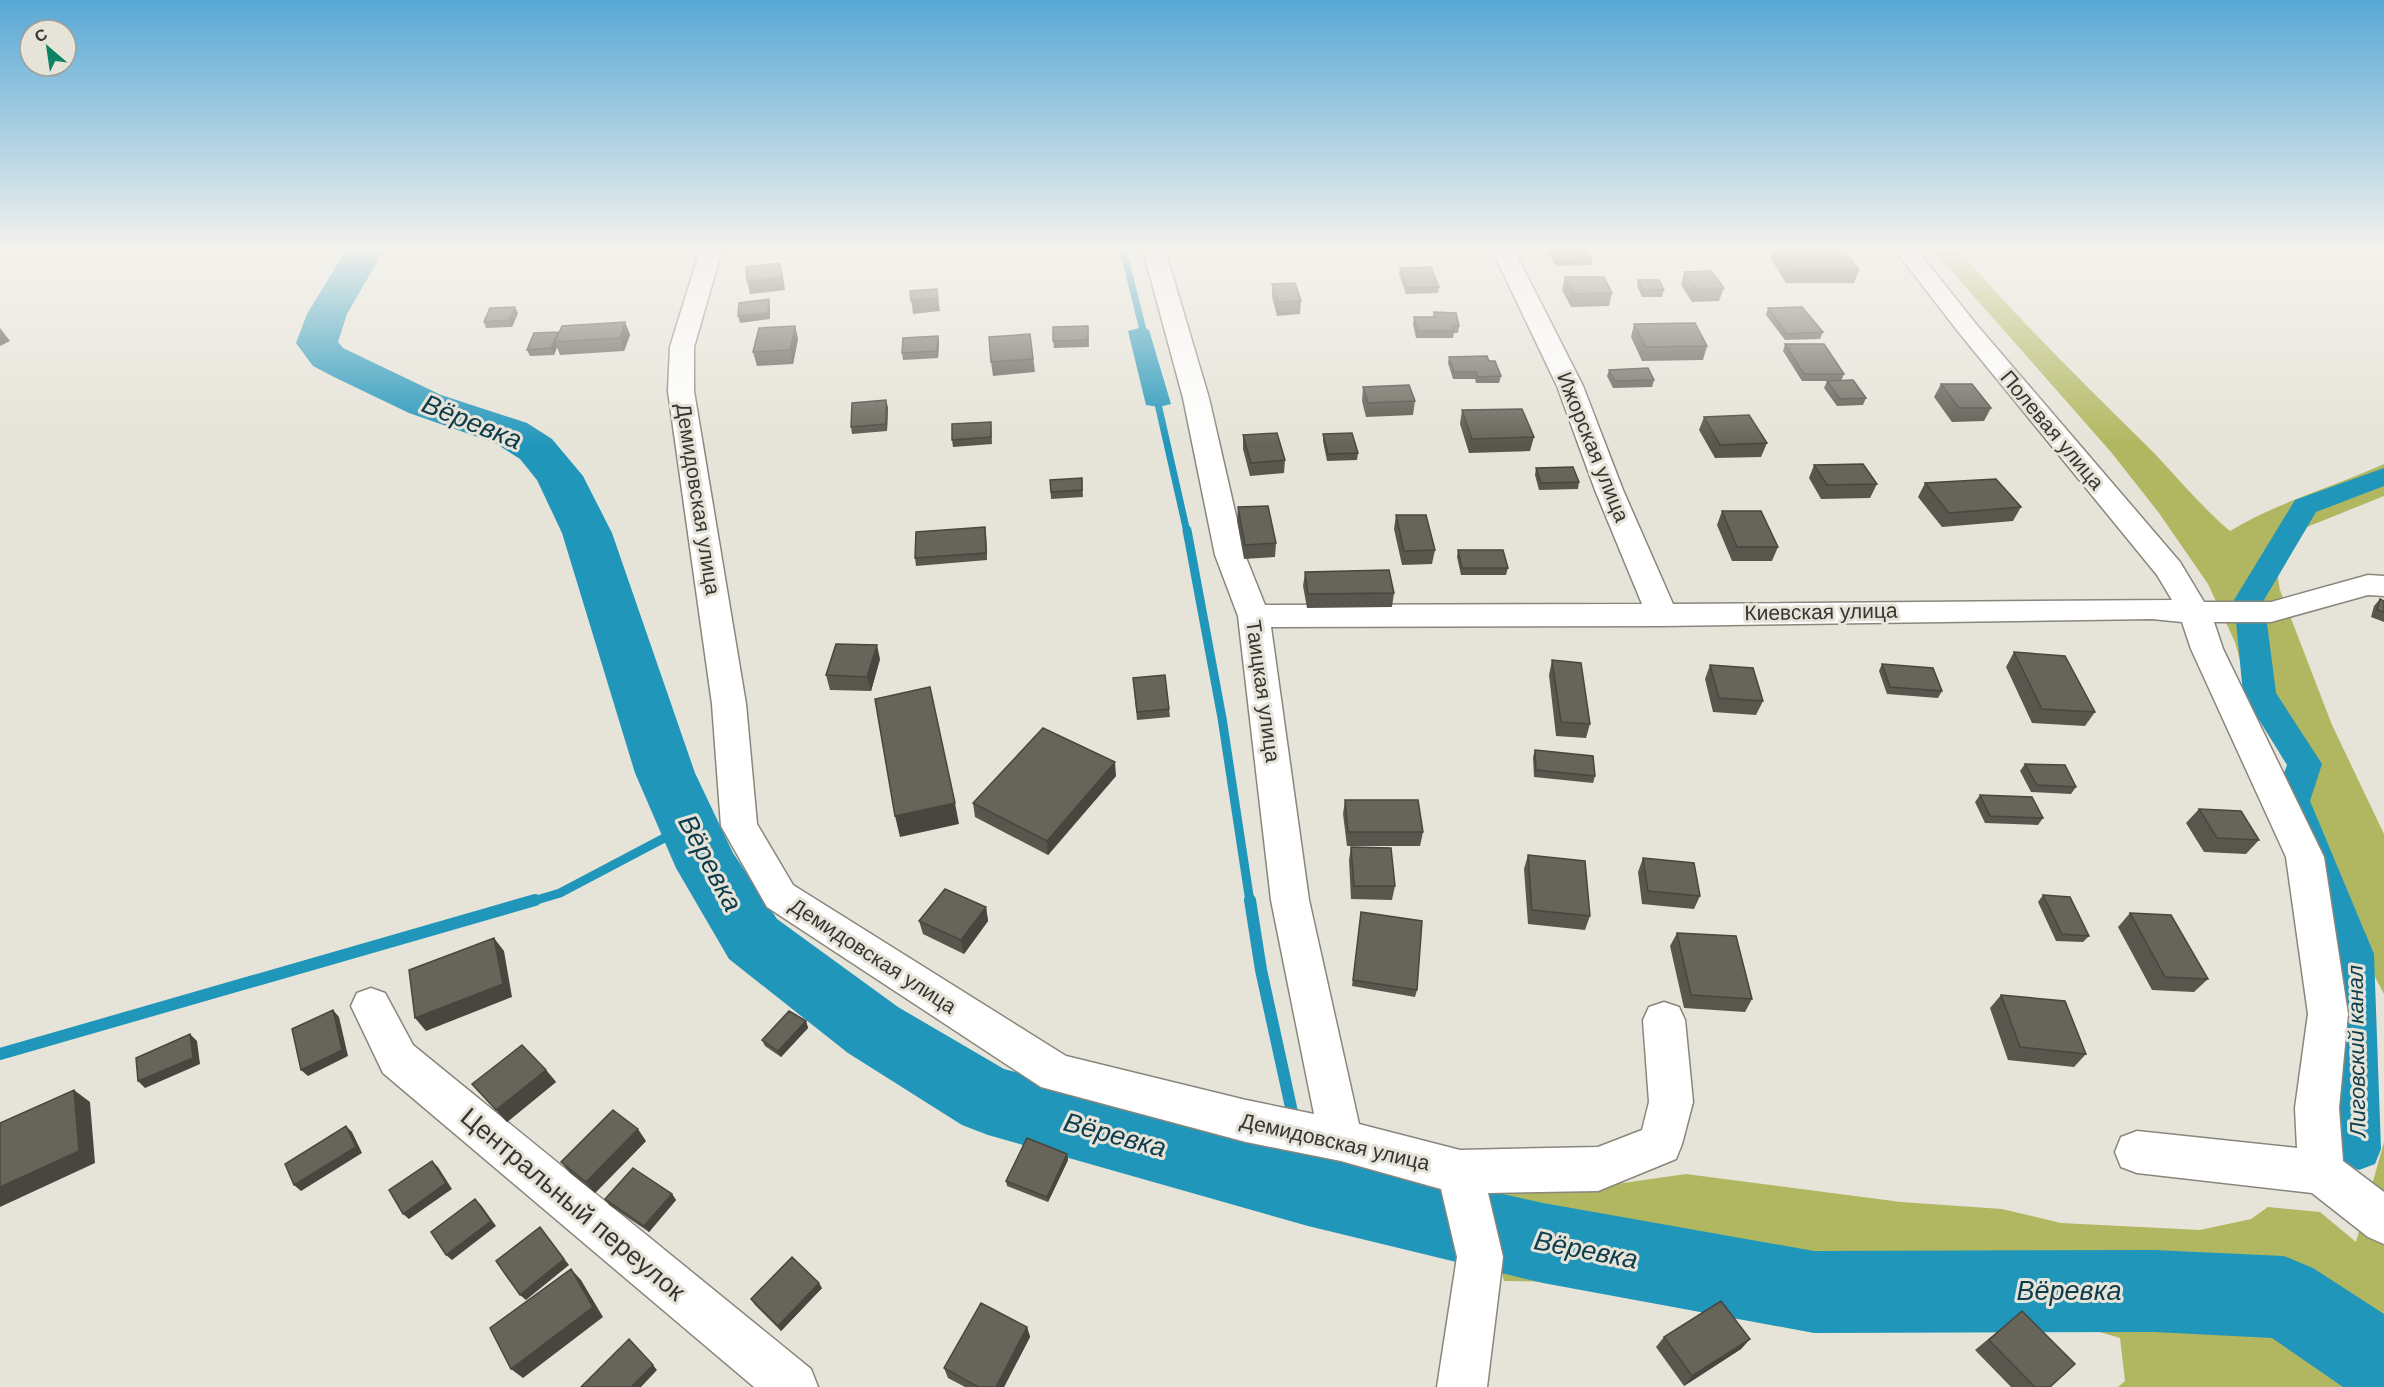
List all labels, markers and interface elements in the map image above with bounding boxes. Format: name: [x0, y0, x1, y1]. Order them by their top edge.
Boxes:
north arrow: [18, 18, 78, 78]
text: С: [32, 25, 51, 46]
street label: Полевая улица: [1996, 366, 2109, 494]
street label: Ижорская улица: [1553, 369, 1634, 525]
water label: Вёревка: [418, 388, 526, 456]
street label: Демидовская улица: [672, 401, 725, 597]
street label: Киевская улица: [1744, 599, 1898, 624]
street label: Таицкая улица: [1242, 618, 1285, 764]
water label: Вёревка: [672, 810, 748, 916]
street label: Демидовская улица: [786, 893, 961, 1018]
water label: Лиговский канал: [2342, 965, 2371, 1139]
street label: Центральный переулок: [455, 1101, 692, 1307]
water label: Вёревка: [1060, 1107, 1170, 1163]
street label: Демидовская улица: [1238, 1109, 1432, 1175]
water label: Вёревка: [1532, 1225, 1640, 1275]
water label: Вёревка: [2017, 1276, 2121, 1306]

